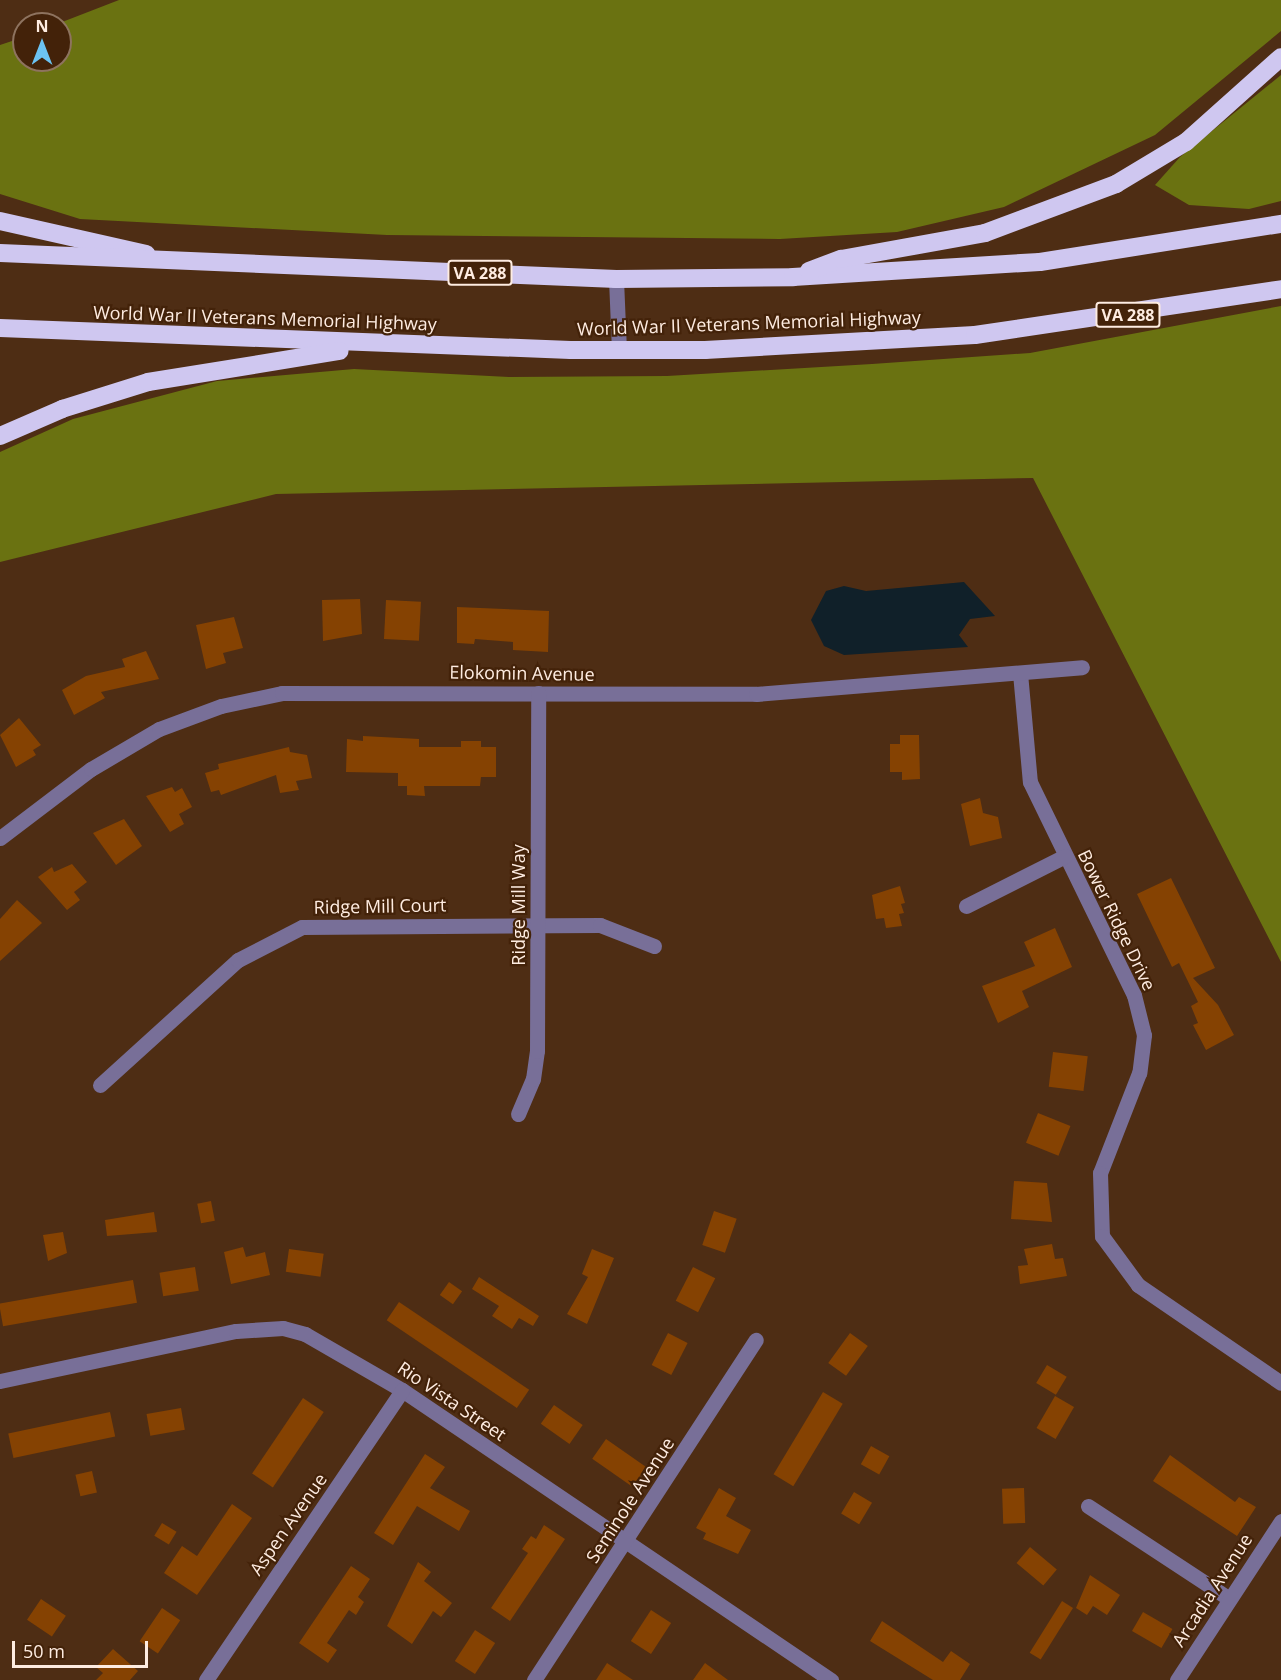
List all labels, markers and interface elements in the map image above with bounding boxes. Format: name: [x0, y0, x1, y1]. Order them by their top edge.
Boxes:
north arrow: [12, 12, 72, 72]
text: N: [35, 15, 49, 37]
road number: VA 288: [447, 260, 513, 286]
street label: World War II Veterans Memorial Highway: [93, 301, 437, 335]
road number: VA 288: [1095, 302, 1161, 328]
street label: World War II Veterans Memorial Highway: [577, 306, 921, 340]
street label: Elokomin Avenue: [449, 661, 595, 685]
street label: Ridge Mill Way: [507, 844, 529, 966]
street label: Bower Ridge Drive: [1074, 846, 1160, 994]
street label: Ridge Mill Court: [313, 894, 447, 918]
street label: Rio Vista Street: [394, 1357, 510, 1445]
street label: Seminole Avenue: [581, 1433, 679, 1567]
street label: Aspen Avenue: [245, 1469, 331, 1579]
street label: Arcadia Avenue: [1167, 1529, 1257, 1651]
scale bar: [15, 1629, 152, 1667]
text: 50 m: [23, 1639, 65, 1663]

